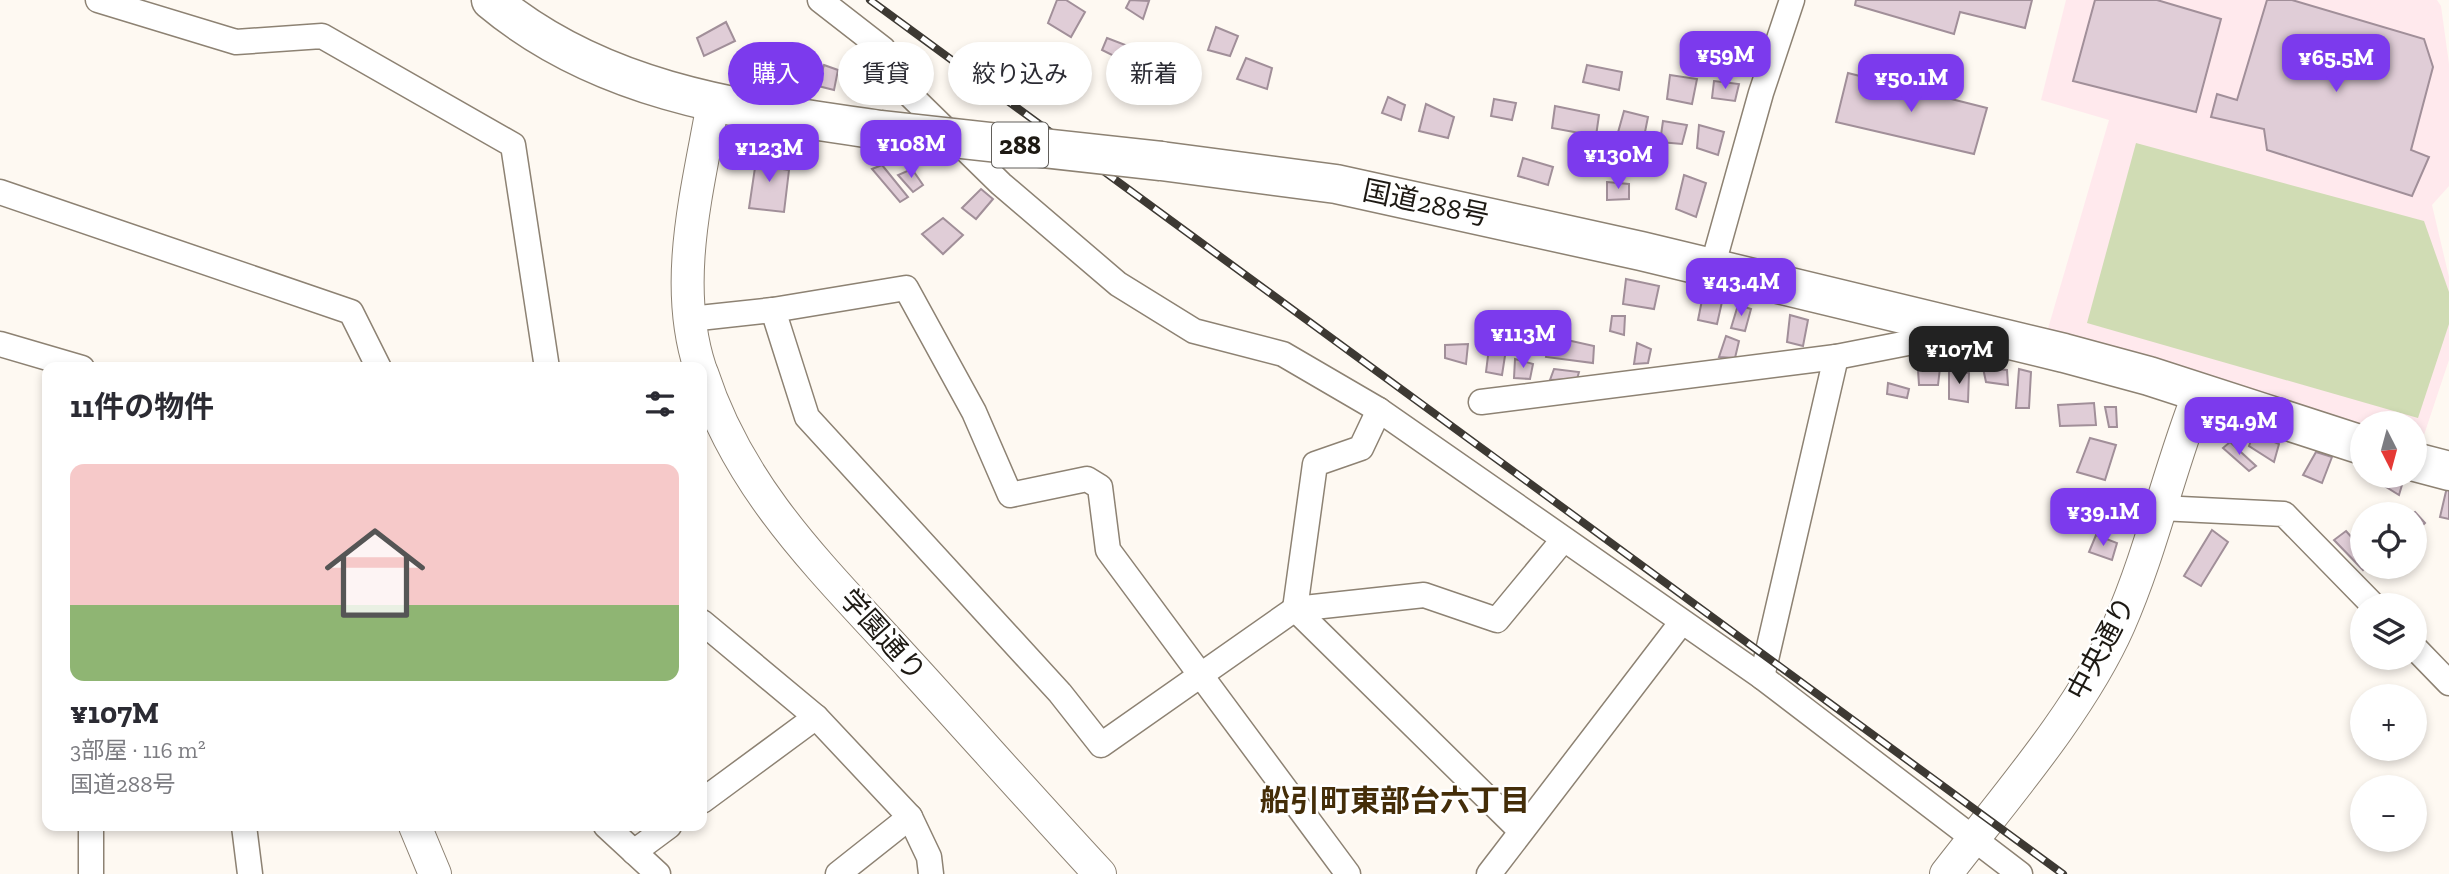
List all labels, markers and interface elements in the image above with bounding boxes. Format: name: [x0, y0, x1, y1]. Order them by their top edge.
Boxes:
pin: ¥59M: [1684, 32, 1766, 91]
pin: ¥65.5M: [2279, 34, 2393, 94]
text: ¥59M: [1696, 40, 1754, 68]
chip: 購入: [728, 42, 824, 105]
chip: 賃貸: [838, 42, 934, 105]
chip: 絞り込み: [948, 42, 1092, 105]
chip: 新着: [1106, 42, 1202, 105]
text: ¥65.5M: [2298, 43, 2374, 71]
pin: ¥50.1M: [1854, 54, 1968, 114]
text: ¥50.1M: [1874, 63, 1948, 91]
pin: ¥108M: [862, 120, 960, 180]
road number: 288: [992, 122, 1048, 168]
pin: ¥123M: [720, 124, 818, 184]
text: ¥108M: [876, 129, 946, 157]
pin: ¥130M: [1569, 132, 1667, 191]
text: ¥123M: [735, 133, 803, 161]
text: ¥130M: [1583, 140, 1653, 168]
street label: 国道288号: [1360, 173, 1492, 233]
pin: ¥43.4M: [1684, 258, 1798, 318]
text: ¥43.4M: [1702, 267, 1780, 295]
pin: ¥113M: [1474, 310, 1572, 370]
text: ¥113M: [1490, 319, 1556, 347]
pin: ¥107M: [1910, 326, 2008, 386]
text: ¥107M: [1925, 335, 1993, 363]
icon: filters: [641, 385, 679, 423]
text: 11件の物件: [70, 389, 214, 425]
pin: ¥54.9M: [2182, 398, 2296, 457]
text: ¥54.9M: [2200, 406, 2278, 434]
north arrow: [2350, 411, 2427, 488]
map controls: [2350, 411, 2427, 852]
pin: ¥39.1M: [2046, 489, 2160, 548]
text: ¥39.1M: [2066, 497, 2140, 525]
button: locate: [2350, 502, 2427, 579]
icon: home: [312, 510, 438, 636]
street label: 学園通り: [833, 582, 933, 688]
street label: 中央通り: [2060, 591, 2142, 705]
button: layers: [2350, 593, 2427, 670]
button: +: [2350, 684, 2427, 761]
text: ¥107M: [70, 695, 159, 731]
text: 3部屋 · 116 m²: [70, 736, 206, 764]
text: 国道288号: [70, 770, 176, 798]
button: −: [2350, 775, 2427, 852]
district label: 船引町東部台六丁目: [1260, 783, 1530, 819]

